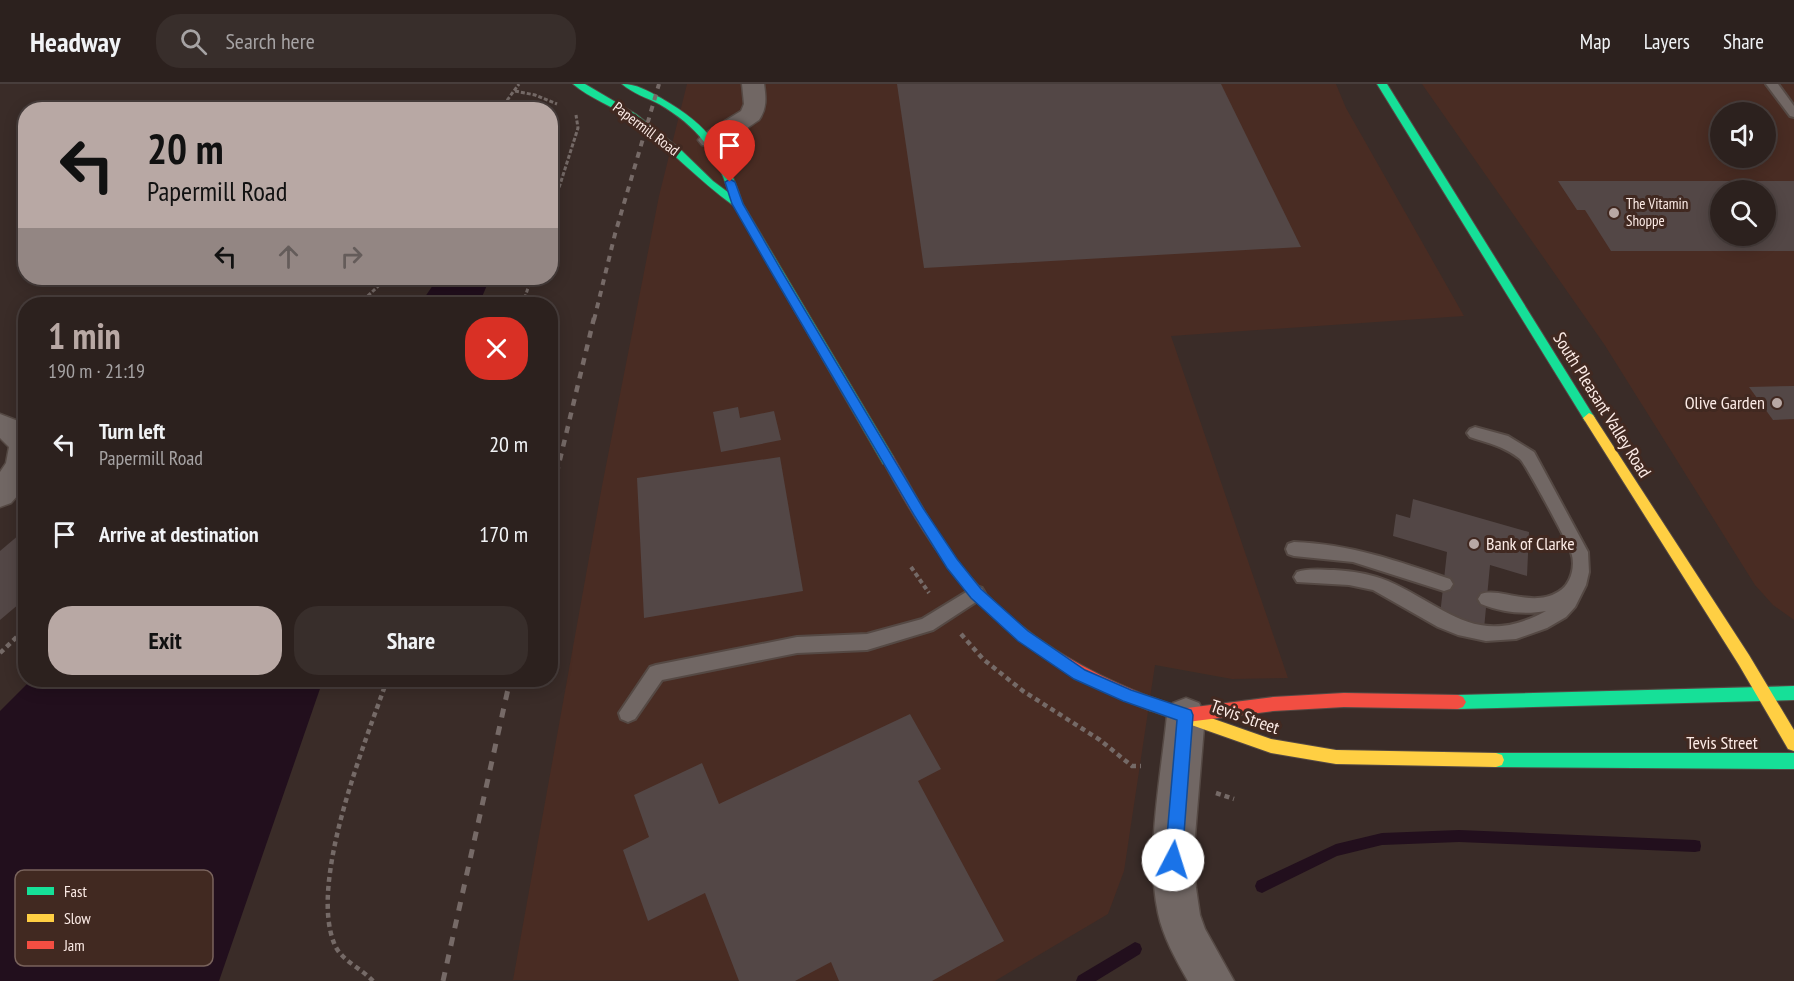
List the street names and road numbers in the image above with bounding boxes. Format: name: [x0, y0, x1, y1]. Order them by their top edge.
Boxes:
street label: Papermill Road: [609, 98, 683, 160]
street label: South Pleasant Valley Road: [1548, 328, 1657, 482]
street label: Tevis Street: [1208, 694, 1283, 739]
street label: Tevis Street: [1686, 731, 1758, 754]

